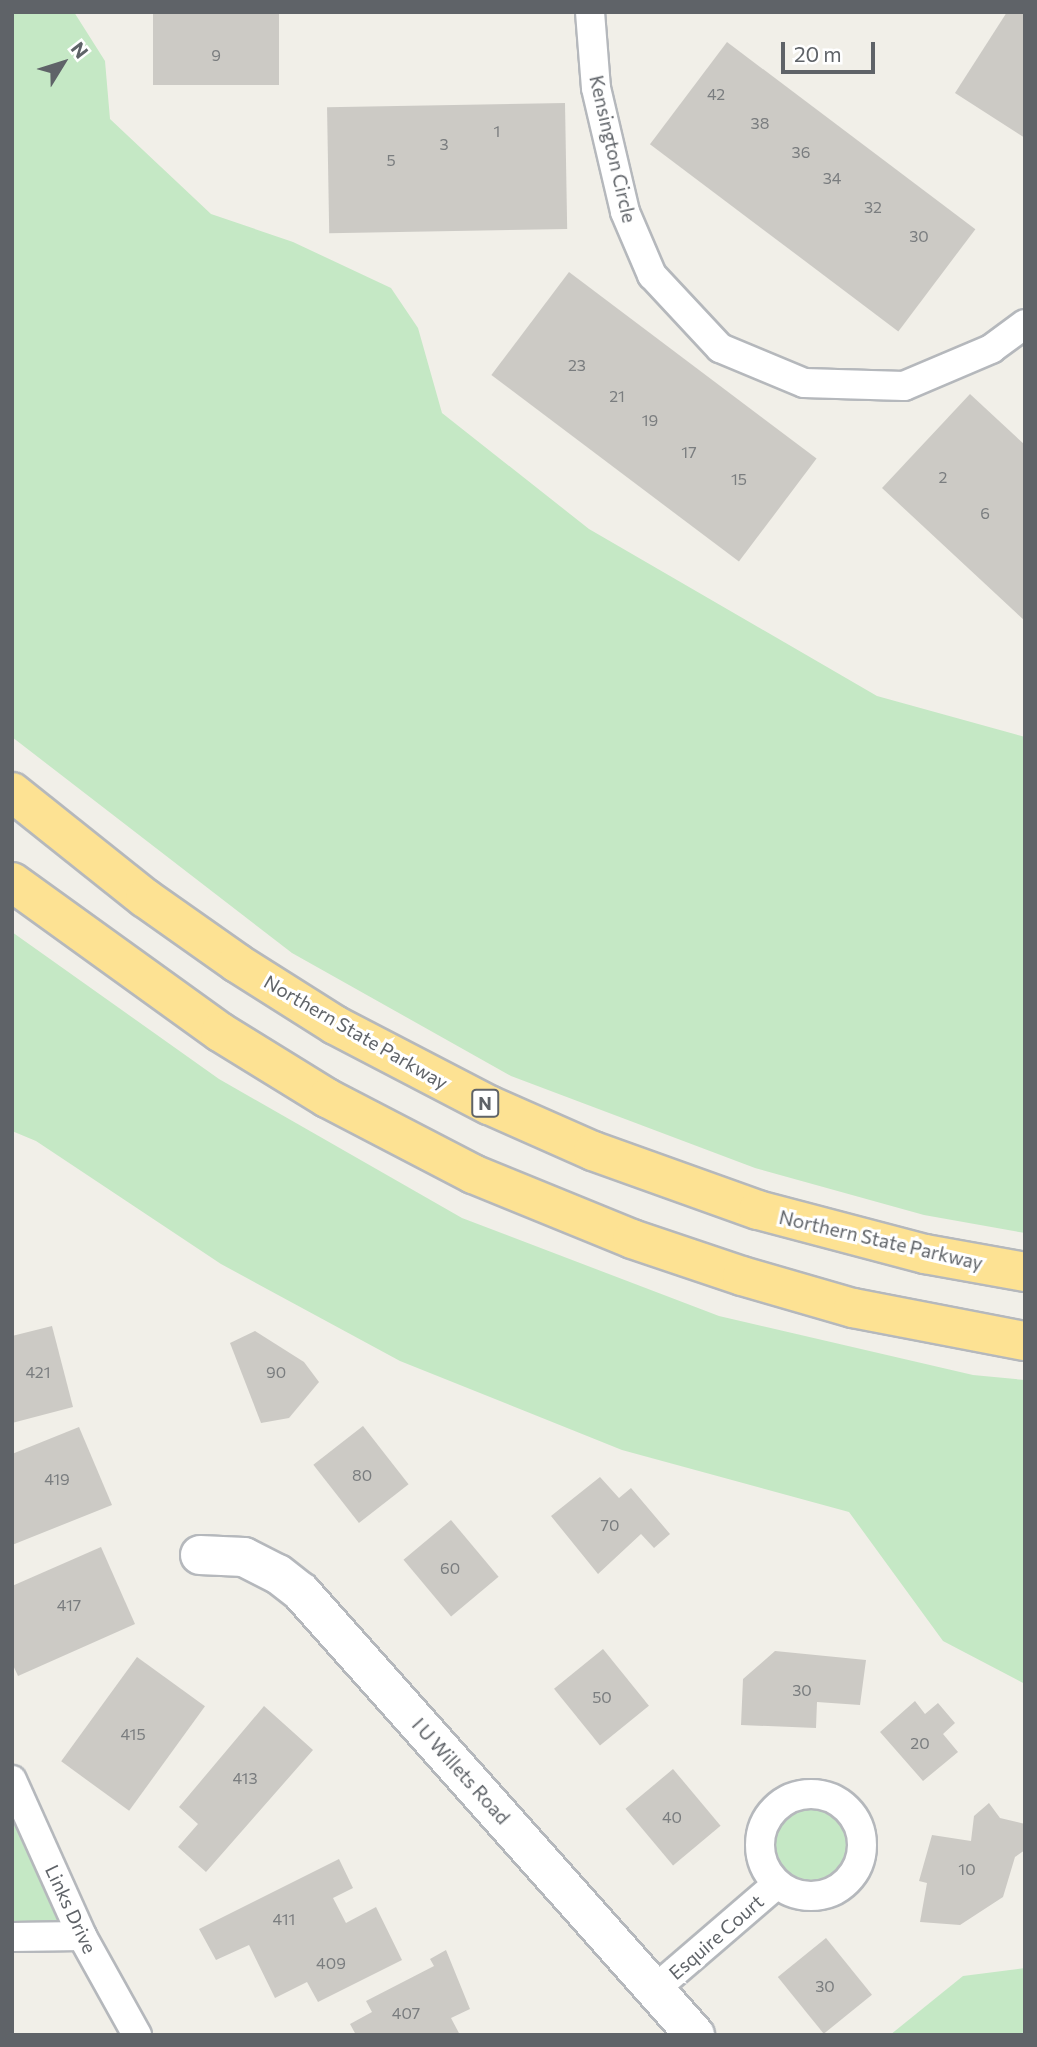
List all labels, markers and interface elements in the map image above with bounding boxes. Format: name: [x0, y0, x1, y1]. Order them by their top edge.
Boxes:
north arrow: [28, 28, 98, 98]
scale bar: [785, 28, 880, 72]
text: N: [66, 37, 93, 62]
text: 20 m: [794, 41, 842, 66]
house number: 9: [211, 45, 221, 65]
street label: Kensington Circle: [585, 73, 641, 225]
house number: 42: [707, 84, 725, 104]
house number: 38: [751, 113, 769, 133]
house number: 1: [494, 121, 500, 141]
house number: 3: [439, 134, 449, 154]
house number: 36: [792, 142, 810, 162]
house number: 5: [386, 150, 396, 170]
house number: 34: [823, 168, 841, 188]
house number: 32: [864, 197, 882, 217]
house number: 30: [909, 226, 929, 246]
house number: 23: [568, 355, 586, 375]
house number: 21: [609, 386, 625, 406]
house number: 19: [642, 410, 658, 430]
house number: 17: [681, 442, 697, 462]
house number: 2: [939, 467, 947, 487]
house number: 15: [731, 469, 747, 489]
house number: 6: [980, 503, 990, 523]
street label: Northern State Parkway: [260, 970, 452, 1094]
road number: N: [471, 1088, 499, 1118]
street label: Northern State Parkway: [777, 1205, 985, 1275]
house number: 421: [25, 1362, 51, 1382]
house number: 90: [266, 1362, 286, 1382]
house number: 80: [352, 1465, 372, 1485]
house number: 419: [44, 1469, 70, 1489]
house number: 70: [601, 1515, 619, 1535]
house number: 60: [440, 1558, 460, 1578]
house number: 417: [57, 1595, 81, 1615]
house number: 30: [792, 1680, 812, 1700]
house number: 50: [592, 1687, 612, 1707]
street label: I U Willets Road: [407, 1713, 515, 1829]
house number: 415: [120, 1724, 146, 1744]
house number: 20: [910, 1733, 930, 1753]
house number: 413: [232, 1768, 258, 1788]
house number: 40: [662, 1807, 682, 1827]
house number: 10: [958, 1859, 976, 1879]
street label: Links Drive: [41, 1861, 101, 1957]
street label: Esquire Court: [664, 1890, 768, 1984]
house number: 411: [273, 1909, 295, 1929]
house number: 409: [316, 1953, 346, 1973]
house number: 30: [815, 1976, 835, 1996]
house number: 407: [392, 2003, 420, 2023]

